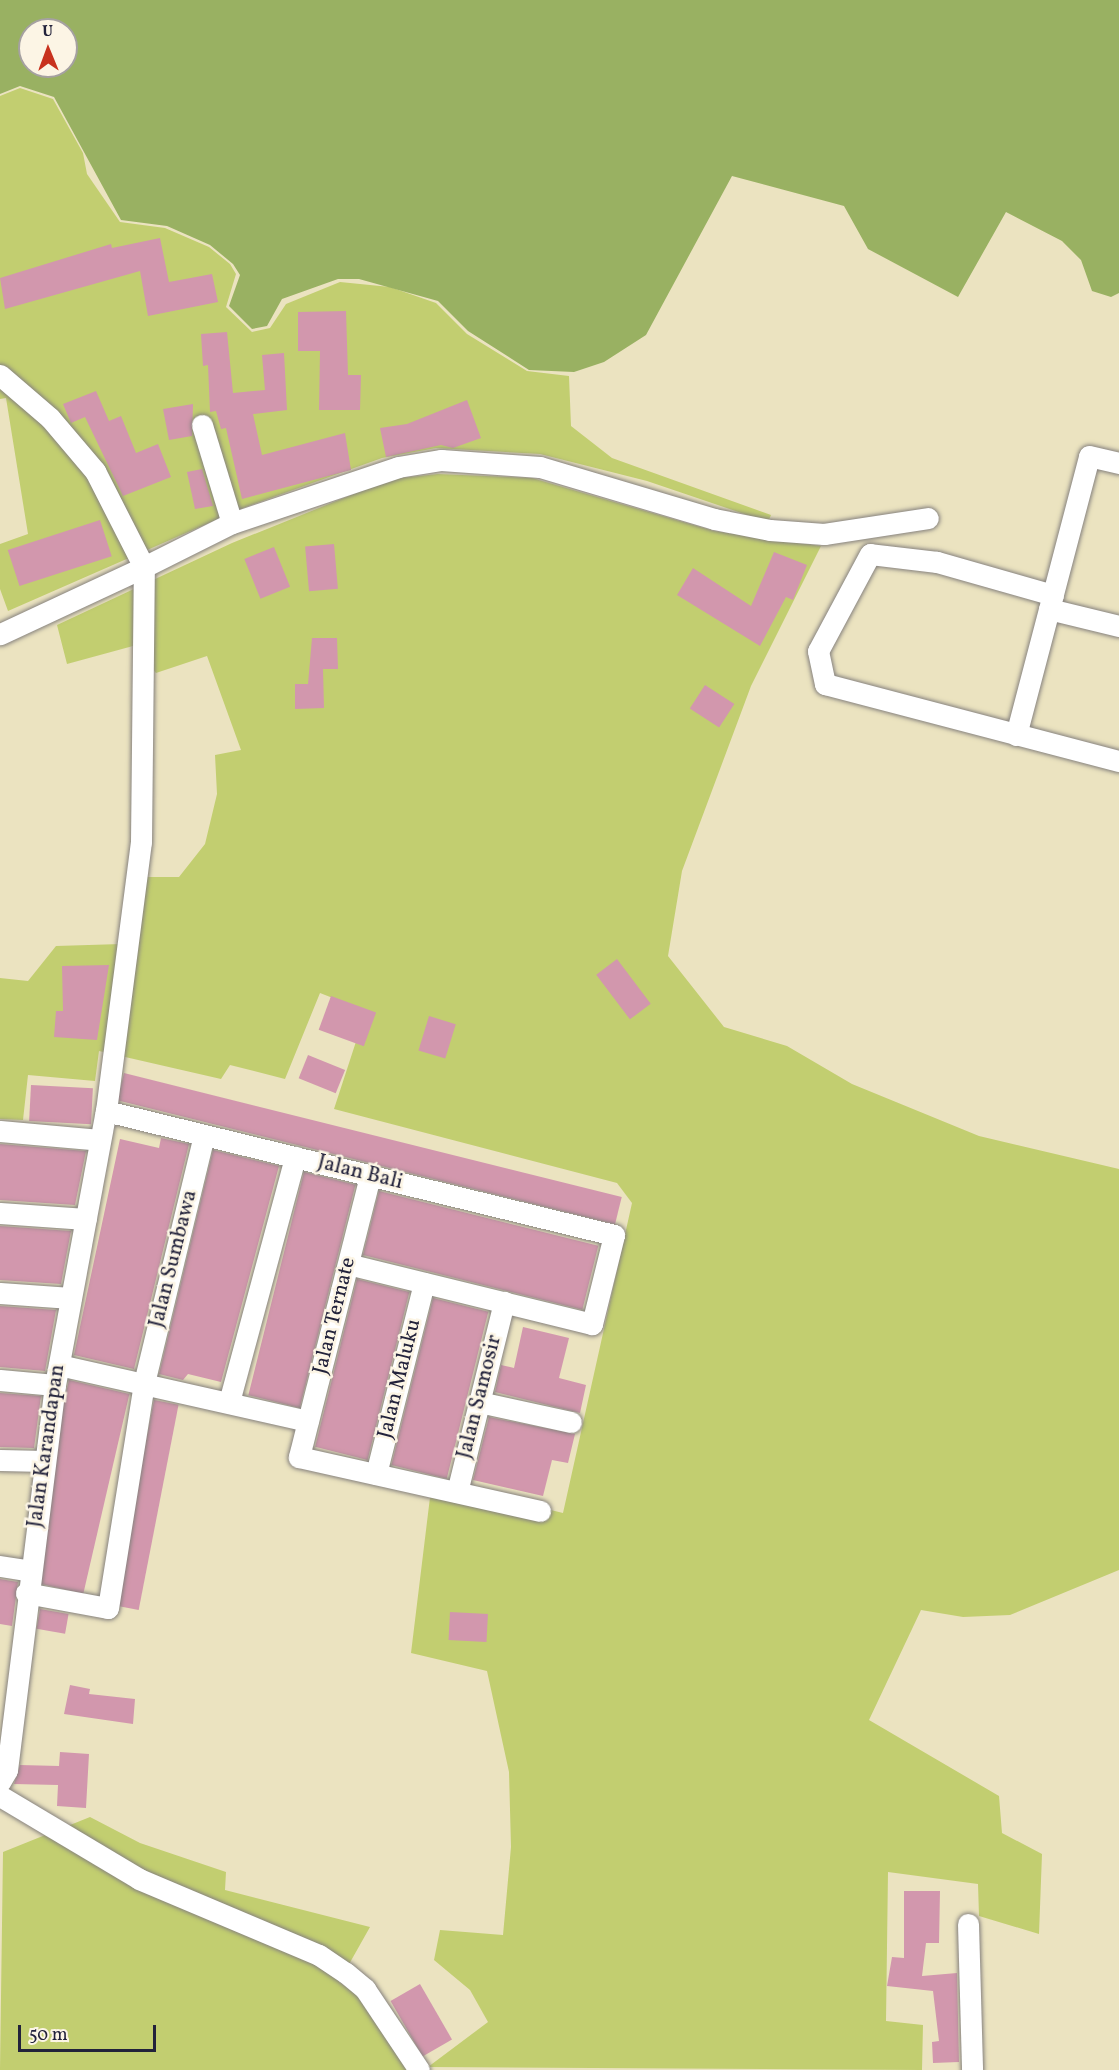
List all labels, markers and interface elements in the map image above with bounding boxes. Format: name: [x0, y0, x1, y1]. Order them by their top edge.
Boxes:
north arrow: [18, 18, 78, 78]
text: U: [42, 21, 53, 43]
street label: Jalan Bali: [315, 1150, 405, 1196]
street label: Jalan Sumbawa: [145, 1188, 203, 1330]
street label: Jalan Ternate: [308, 1255, 362, 1377]
street label: Jalan Maluku: [373, 1317, 427, 1441]
street label: Jalan Samosir: [452, 1332, 508, 1462]
street label: Jalan Karandapan: [23, 1363, 71, 1529]
scale bar: [21, 2013, 159, 2051]
text: 50 m: [29, 2023, 68, 2048]

